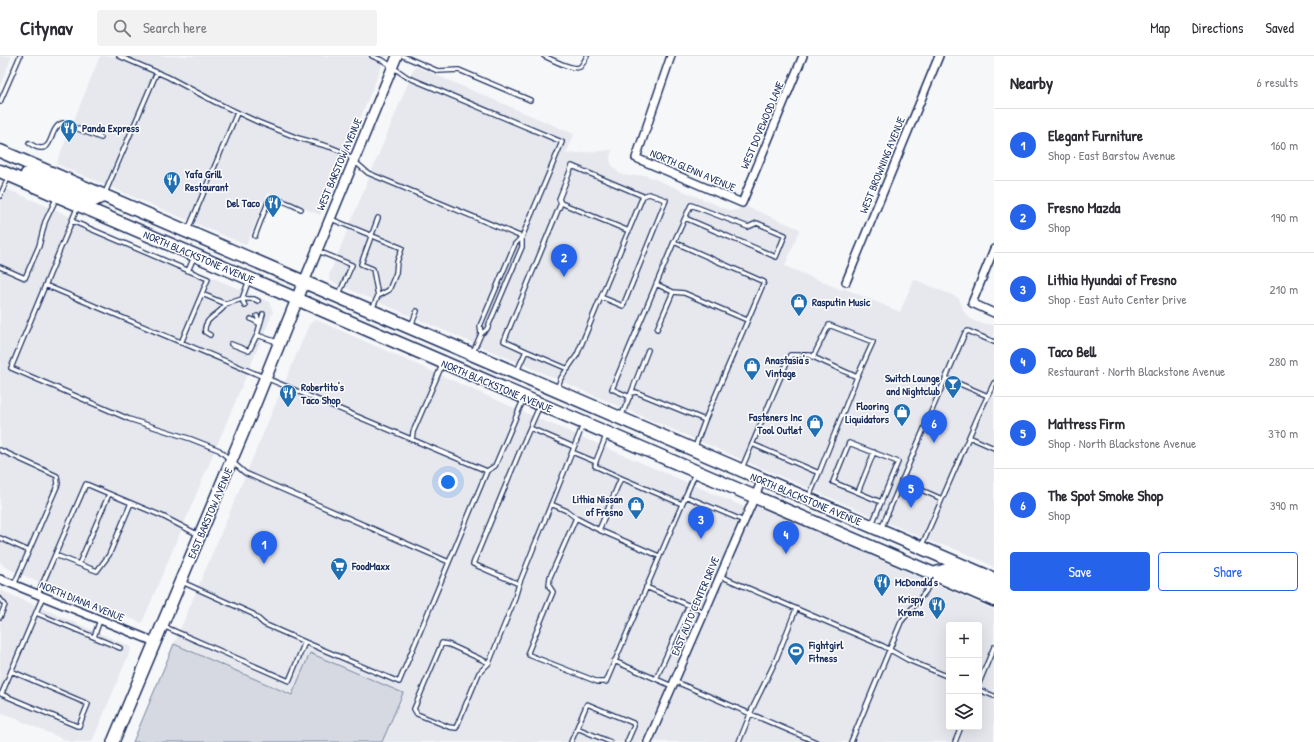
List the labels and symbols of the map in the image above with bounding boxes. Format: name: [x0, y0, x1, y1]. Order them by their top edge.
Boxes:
street label: WEST DOVEWOOD LANE: [737, 79, 787, 171]
street label: WEST BROWNING AVENUE: [856, 114, 908, 215]
street label: WEST BARSTOW AVENUE: [313, 116, 365, 212]
restaurant icon: Panda Express: [59, 118, 79, 143]
place label: Panda Express: [82, 121, 140, 136]
street label: NORTH GLENN AVENUE: [648, 146, 738, 194]
place label: Yafa Grill Restaurant: [184, 167, 230, 194]
restaurant icon: Yafa Grill Restaurant: [162, 170, 182, 195]
restaurant icon: Del Taco: [263, 193, 283, 218]
place label: Del Taco: [227, 196, 261, 210]
street label: NORTH BLACKSTONE AVENUE: [141, 227, 257, 287]
pin: 2: [551, 244, 577, 277]
shop icon: Rasputin Music: [789, 292, 809, 317]
place label: Rasputin Music: [812, 295, 871, 310]
place label: Anastasia's Vintage: [765, 353, 810, 381]
street label: NORTH BLACKSTONE AVENUE: [439, 356, 555, 416]
shop icon: Anastasia's Vintage: [742, 356, 762, 381]
place label: Switch Lounge and Nightclub: [885, 371, 941, 399]
bar icon: Switch Lounge and Nightclub: [943, 374, 963, 399]
place label: Robertito's Taco Shop: [300, 380, 345, 408]
restaurant icon: Robertito's Taco Shop: [278, 383, 298, 408]
place label: Flooring Liquidators: [845, 399, 890, 427]
shop icon: Flooring Liquidators: [892, 402, 912, 427]
place label: Fasteners Inc Tool Outlet: [748, 410, 803, 437]
pin: 6: [921, 410, 947, 443]
shop icon: Fasteners Inc Tool Outlet: [805, 413, 825, 438]
street label: EAST BARSTOW AVENUE: [184, 465, 236, 561]
street label: NORTH BLACKSTONE AVENUE: [748, 469, 864, 529]
your location: [438, 472, 458, 492]
pin: 5: [898, 475, 924, 508]
place label: Lithia Nissan of Fresno: [573, 492, 624, 519]
shop icon: Lithia Nissan of Fresno: [626, 495, 646, 520]
pin: 3: [688, 506, 714, 539]
pin: 4: [773, 521, 799, 554]
pin: 1: [251, 531, 277, 564]
street label: EAST AUTO CENTER DRIVE: [668, 554, 722, 658]
supermarket icon: FoodMaxx: [329, 556, 349, 581]
place label: FoodMaxx: [351, 559, 390, 573]
restaurant icon: McDonald's: [872, 572, 892, 597]
place label: McDonald's: [895, 575, 939, 589]
street label: NORTH DIANA AVENUE: [38, 578, 126, 624]
place label: Krispy Kreme: [898, 592, 925, 619]
restaurant icon: Krispy Kreme: [927, 595, 947, 620]
place label: Fightgirl Fitness: [808, 638, 844, 665]
sports icon: Fightgirl Fitness: [786, 641, 806, 666]

